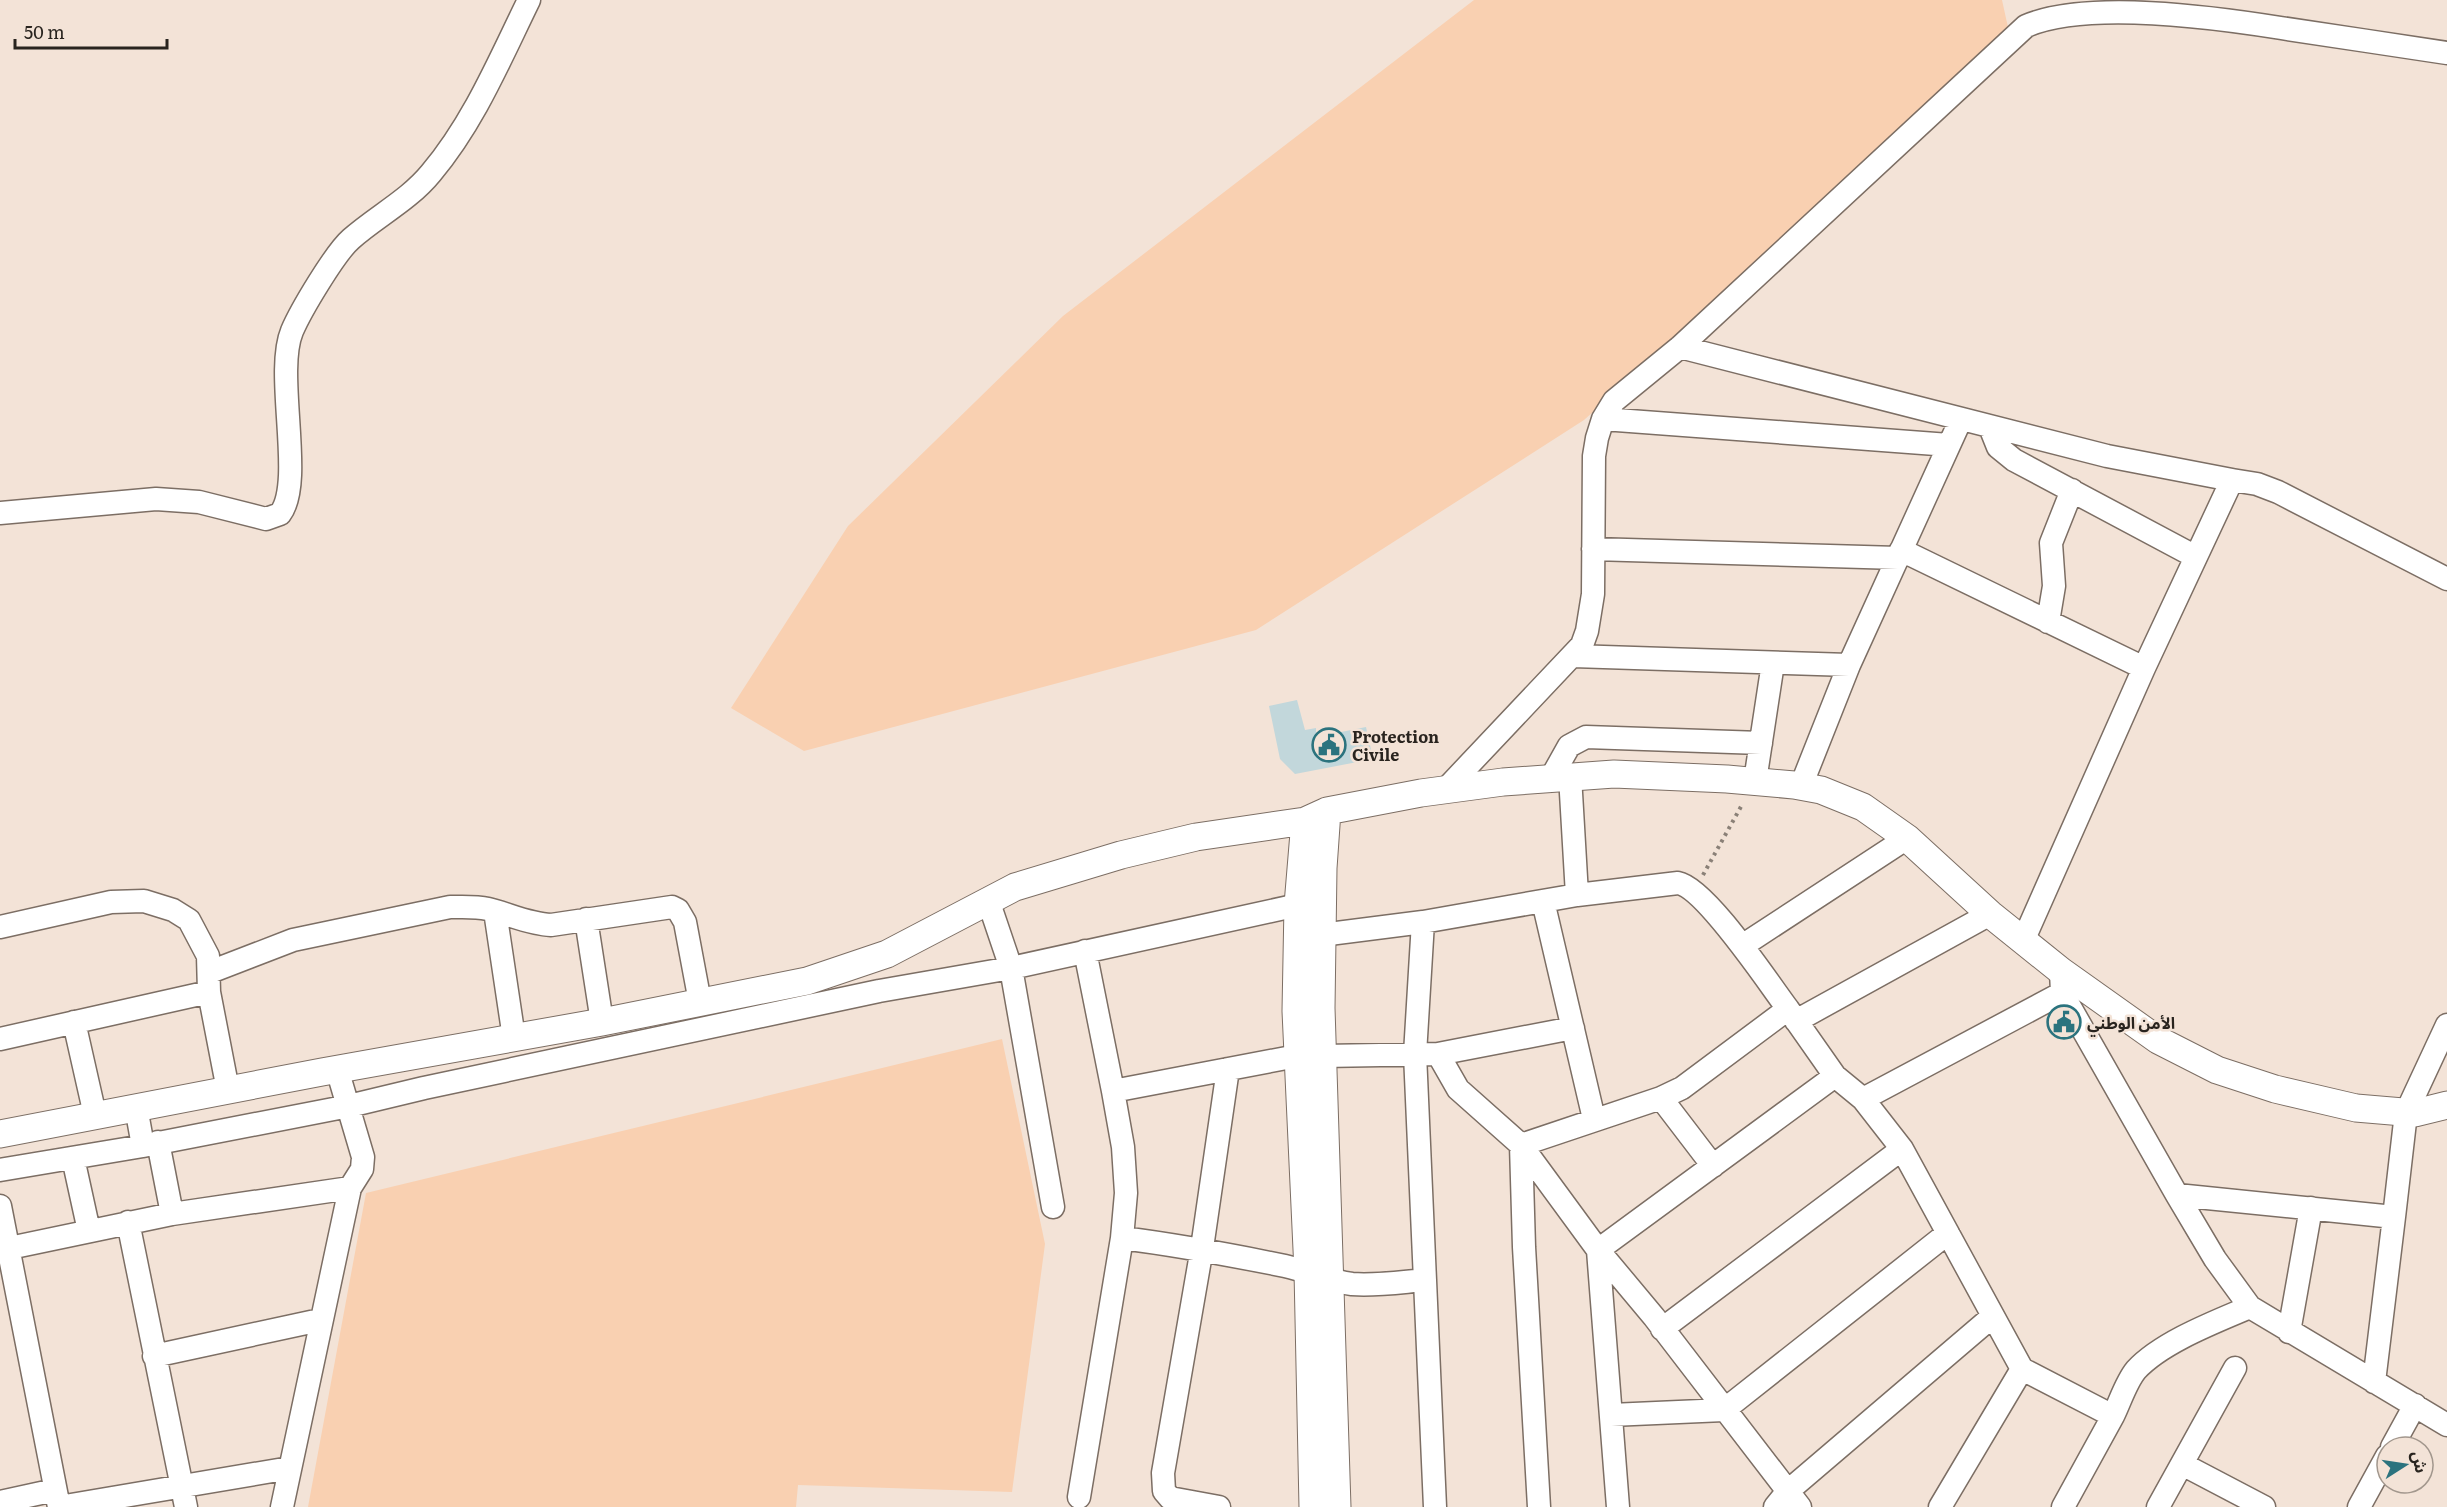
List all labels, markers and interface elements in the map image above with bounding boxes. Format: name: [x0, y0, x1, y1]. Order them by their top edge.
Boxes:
scale bar: [15, 12, 166, 50]
text: 50 m: [24, 18, 65, 45]
place label: Protection Civile: [1352, 724, 1439, 766]
public building icon: Protection Civile: [1311, 727, 1347, 763]
public building icon: الأمن الوطني: [2046, 1004, 2082, 1040]
place label: الأمن الوطني: [2087, 1010, 2175, 1037]
north arrow: [2375, 1435, 2435, 1495]
text: ش: [2407, 1448, 2435, 1475]

